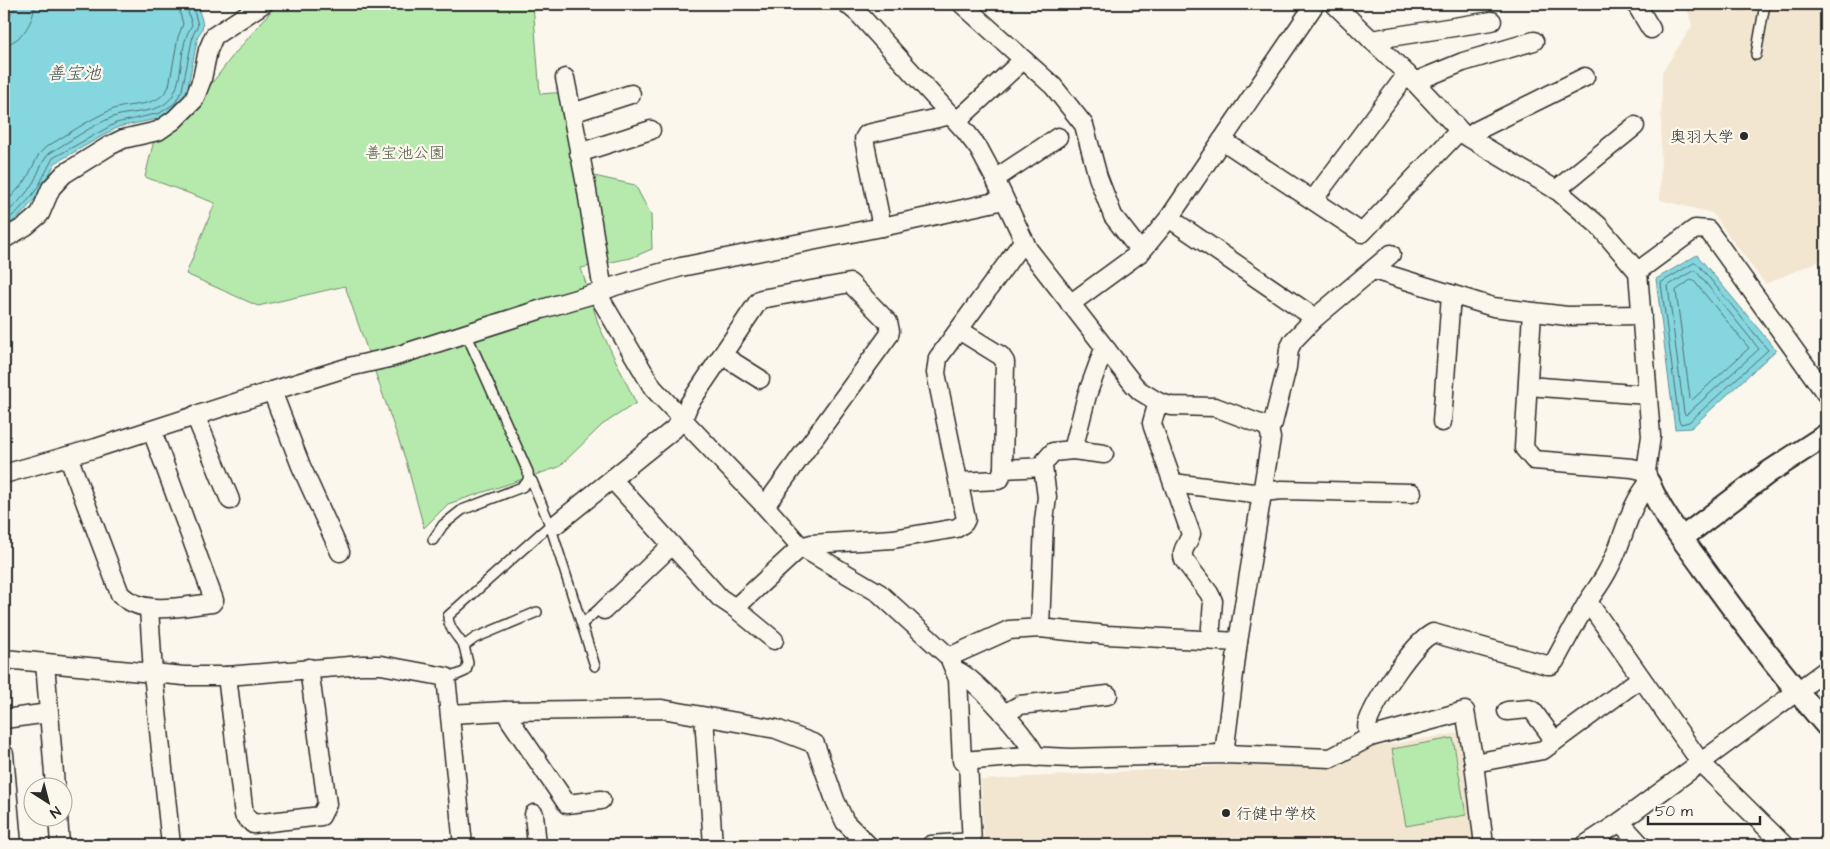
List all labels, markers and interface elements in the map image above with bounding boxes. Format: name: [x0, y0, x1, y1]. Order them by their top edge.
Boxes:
water label: 善宝池: [47, 61, 102, 86]
place label: 奥羽大学: [1670, 126, 1734, 148]
marker: 奥羽大学: [1738, 130, 1750, 142]
park label: 善宝池公園: [365, 142, 445, 164]
north arrow: [22, 776, 72, 826]
scale bar: [1648, 794, 1760, 826]
text: N: [45, 801, 64, 823]
text: 50 m: [1655, 801, 1693, 822]
place label: 行健中学校: [1236, 803, 1316, 825]
marker: 行健中学校: [1220, 807, 1232, 819]

